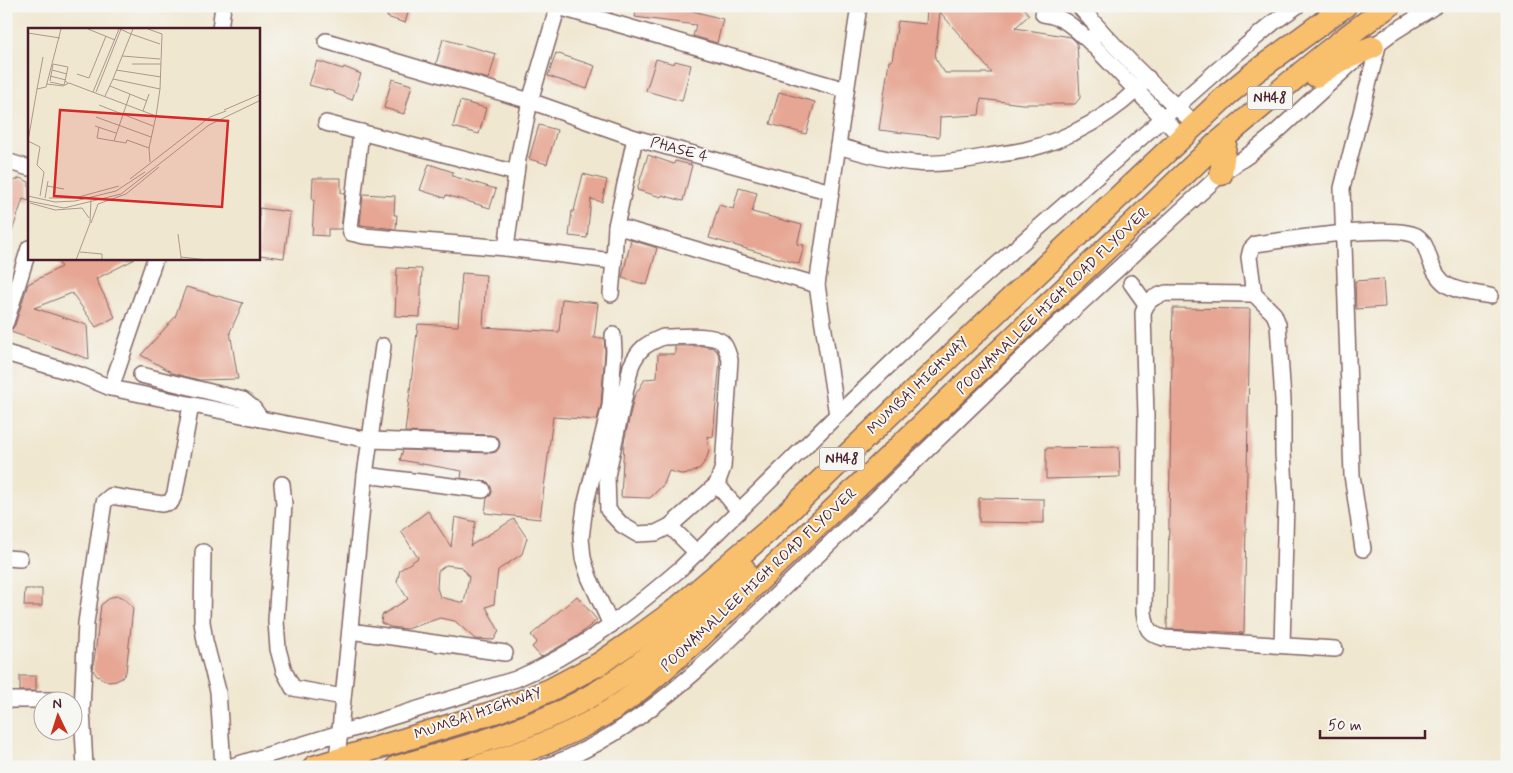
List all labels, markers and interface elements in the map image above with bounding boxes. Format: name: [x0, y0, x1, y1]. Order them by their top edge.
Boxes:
inset map: [28, 28, 260, 260]
road number: NH48: [1248, 86, 1292, 110]
street label: PHASE 4: [648, 133, 710, 167]
street label: POONAMALLEE HIGH ROAD FLYOVER: [952, 203, 1154, 399]
street label: MUMBAI HIGHWAY: [863, 333, 973, 439]
road number: NH48: [820, 448, 864, 470]
street label: POONAMALLEE HIGH ROAD FLYOVER: [657, 483, 862, 676]
street label: MUMBAI HIGHWAY: [412, 683, 544, 745]
north arrow: [32, 690, 82, 740]
text: N: [52, 695, 62, 713]
scale bar: [1320, 708, 1426, 740]
text: 50 m: [1328, 716, 1362, 736]

